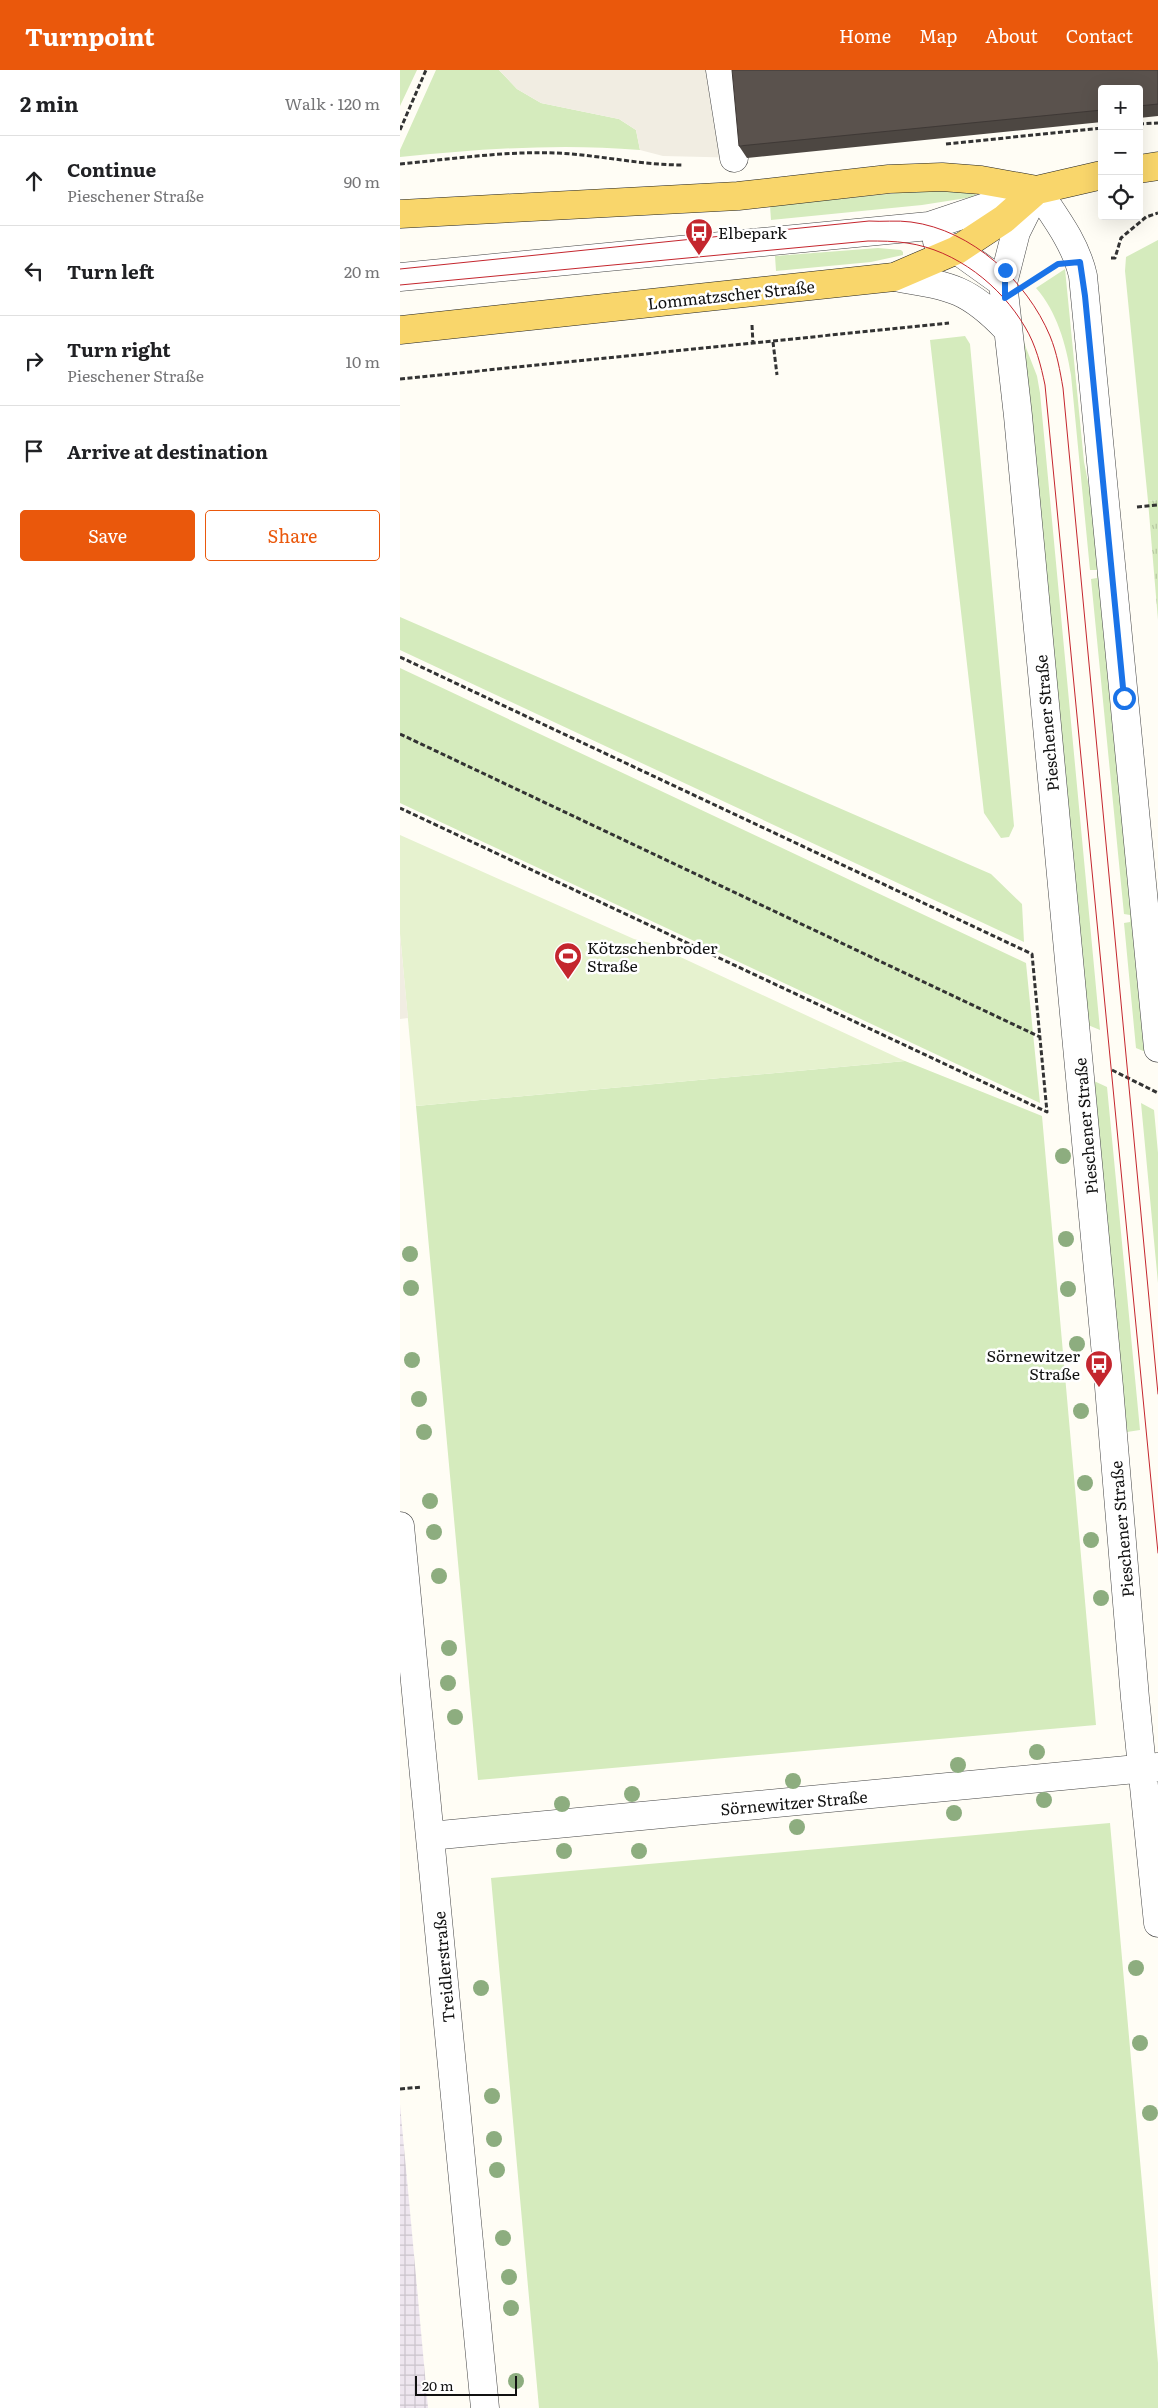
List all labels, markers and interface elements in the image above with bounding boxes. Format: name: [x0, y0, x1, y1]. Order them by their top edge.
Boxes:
text: Turnpoint: [25, 18, 155, 53]
text: Home: [839, 22, 891, 49]
text: Map: [919, 22, 957, 49]
text: About: [985, 22, 1038, 49]
text: Contact: [1066, 22, 1133, 49]
map controls: [1098, 85, 1143, 220]
button: +: [1098, 85, 1143, 130]
text: 2 min: [20, 87, 79, 118]
text: Walk · 120 m: [285, 91, 380, 115]
button: −: [1098, 130, 1143, 175]
text: Continue: [67, 155, 156, 183]
icon: ahead: [20, 167, 48, 195]
text: 90 m: [344, 169, 380, 193]
button: locate: [1098, 175, 1143, 220]
text: Pieschener Straße: [67, 183, 204, 207]
bus stop icon: Elbepark: [684, 217, 714, 256]
place label: Elbepark: [718, 220, 787, 244]
icon: left: [20, 257, 48, 285]
text: Turn left: [67, 257, 154, 285]
text: 20 m: [344, 259, 380, 283]
route end: [994, 259, 1017, 282]
street label: Lommatzscher Straße: [646, 273, 816, 315]
text: Turn right: [67, 335, 171, 363]
icon: right: [20, 347, 48, 375]
text: 10 m: [346, 349, 380, 373]
text: Pieschener Straße: [67, 363, 204, 387]
icon: arrive: [20, 437, 48, 465]
text: Arrive at destination: [67, 437, 268, 465]
button: Save: [20, 510, 195, 561]
button: Share: [205, 510, 380, 561]
street label: Pieschener Straße: [1028, 654, 1064, 792]
route start: [1113, 687, 1136, 710]
place label: Kötzschenbroder Straße: [587, 935, 718, 977]
sports icon: Kötzschenbroder Straße: [553, 941, 583, 980]
street label: Pieschener Straße: [1067, 1057, 1103, 1195]
place label: Sörnewitzer Straße: [986, 1343, 1080, 1385]
bus stop icon: Sörnewitzer Straße: [1084, 1349, 1114, 1388]
street label: Pieschener Straße: [1103, 1460, 1139, 1598]
street label: Sörnewitzer Straße: [719, 1784, 869, 1820]
street label: Treidlerstraße: [426, 1910, 460, 2024]
scale bar: [415, 2373, 518, 2396]
text: 20 m: [422, 2375, 454, 2395]

